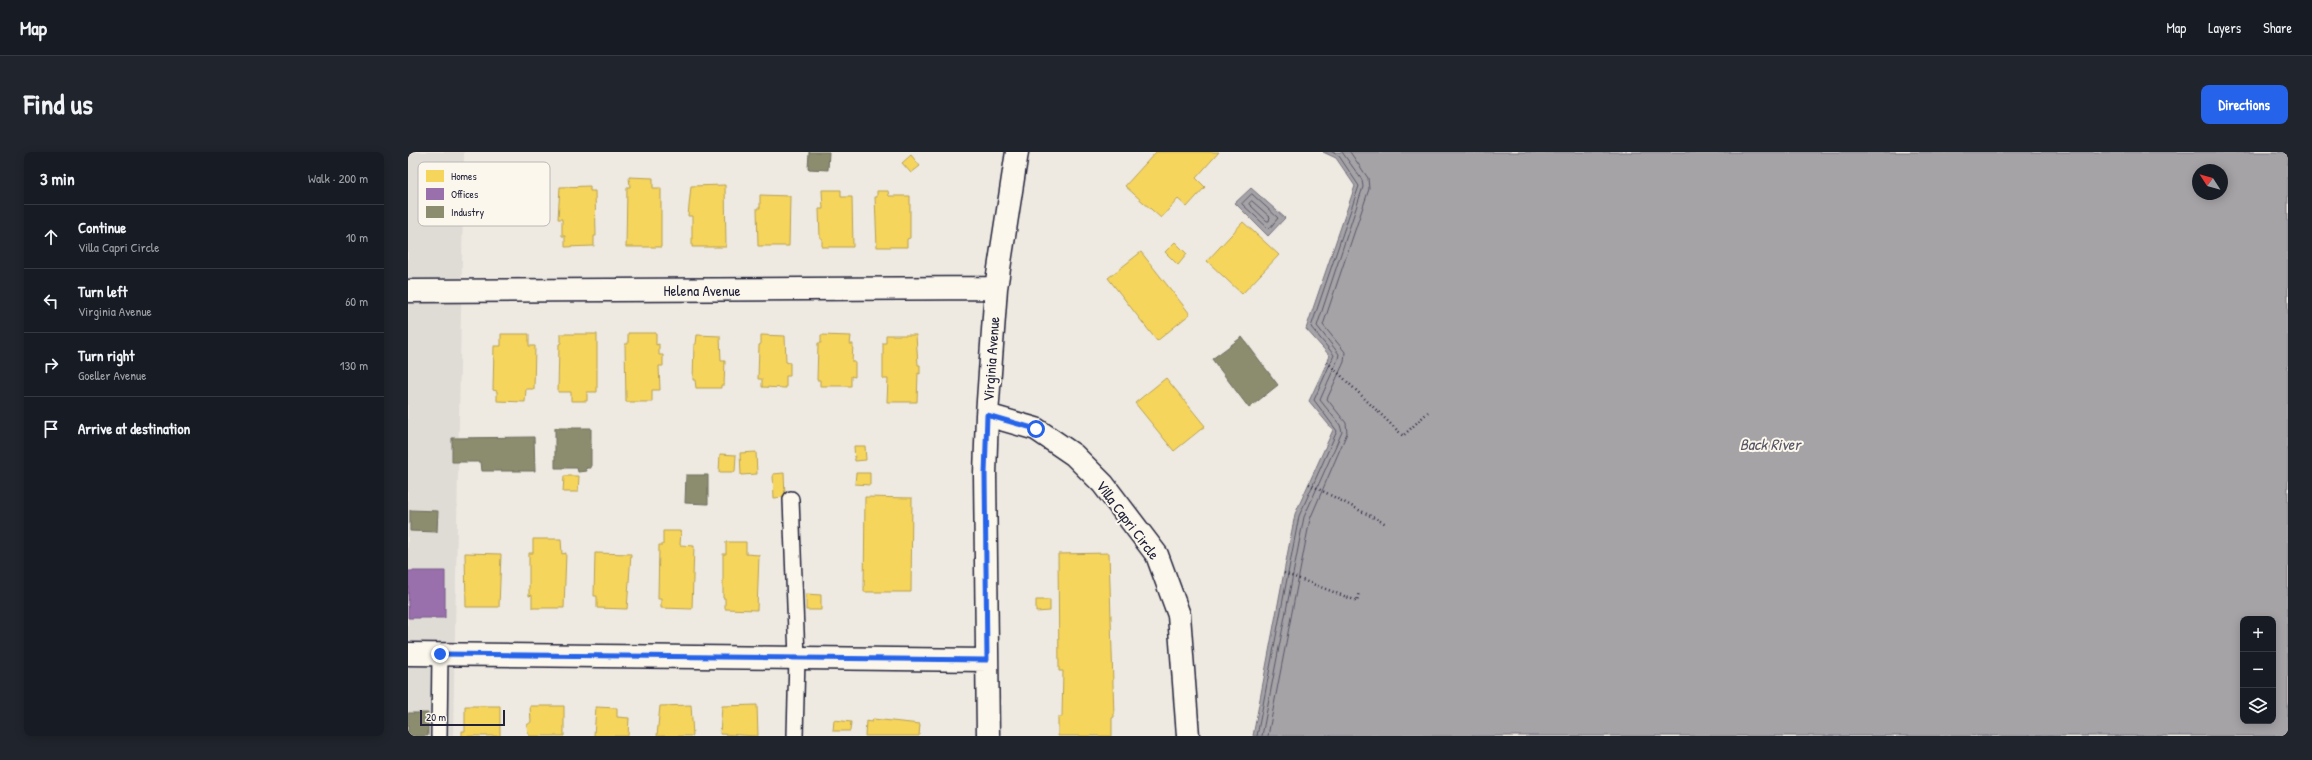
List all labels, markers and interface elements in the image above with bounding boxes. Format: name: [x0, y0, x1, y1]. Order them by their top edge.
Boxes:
text: Map: [20, 15, 47, 41]
text: Map: [2166, 18, 2186, 37]
text: Layers: [2208, 18, 2241, 37]
text: Share: [2263, 18, 2292, 37]
text: Find us: [24, 85, 93, 123]
button: Directions: [2201, 85, 2288, 124]
legend: [418, 162, 550, 226]
north arrow: [2192, 164, 2228, 200]
text: 3 min: [40, 167, 75, 190]
text: Walk · 200 m: [308, 169, 368, 187]
text: Homes: [451, 169, 477, 183]
text: Offices: [451, 187, 478, 201]
text: Industry: [451, 205, 485, 219]
text: Continue: [78, 217, 126, 238]
icon: ahead: [40, 226, 62, 248]
text: 10 m: [346, 228, 368, 246]
text: Villa Capri Circle: [78, 238, 159, 256]
street label: Helena Avenue: [663, 280, 741, 301]
text: Turn left: [78, 281, 128, 302]
icon: left: [40, 290, 62, 312]
text: 60 m: [345, 292, 368, 310]
text: Virginia Avenue: [78, 302, 152, 320]
street label: Virginia Avenue: [978, 316, 1004, 402]
text: Turn right: [78, 345, 134, 366]
icon: right: [40, 354, 62, 376]
text: 130 m: [340, 356, 368, 374]
text: Goeller Avenue: [78, 366, 146, 384]
icon: arrive: [40, 418, 62, 440]
text: Arrive at destination: [78, 418, 190, 439]
route start: [1027, 420, 1045, 438]
water label: Back River: [1740, 433, 1802, 455]
street label: Villa Capri Circle: [1091, 476, 1165, 564]
map controls: [2240, 616, 2276, 724]
button: +: [2240, 616, 2276, 652]
route end: [431, 645, 449, 663]
button: −: [2240, 652, 2276, 688]
button: layers: [2240, 688, 2276, 724]
scale bar: [420, 708, 505, 727]
text: 20 m: [426, 710, 446, 724]

